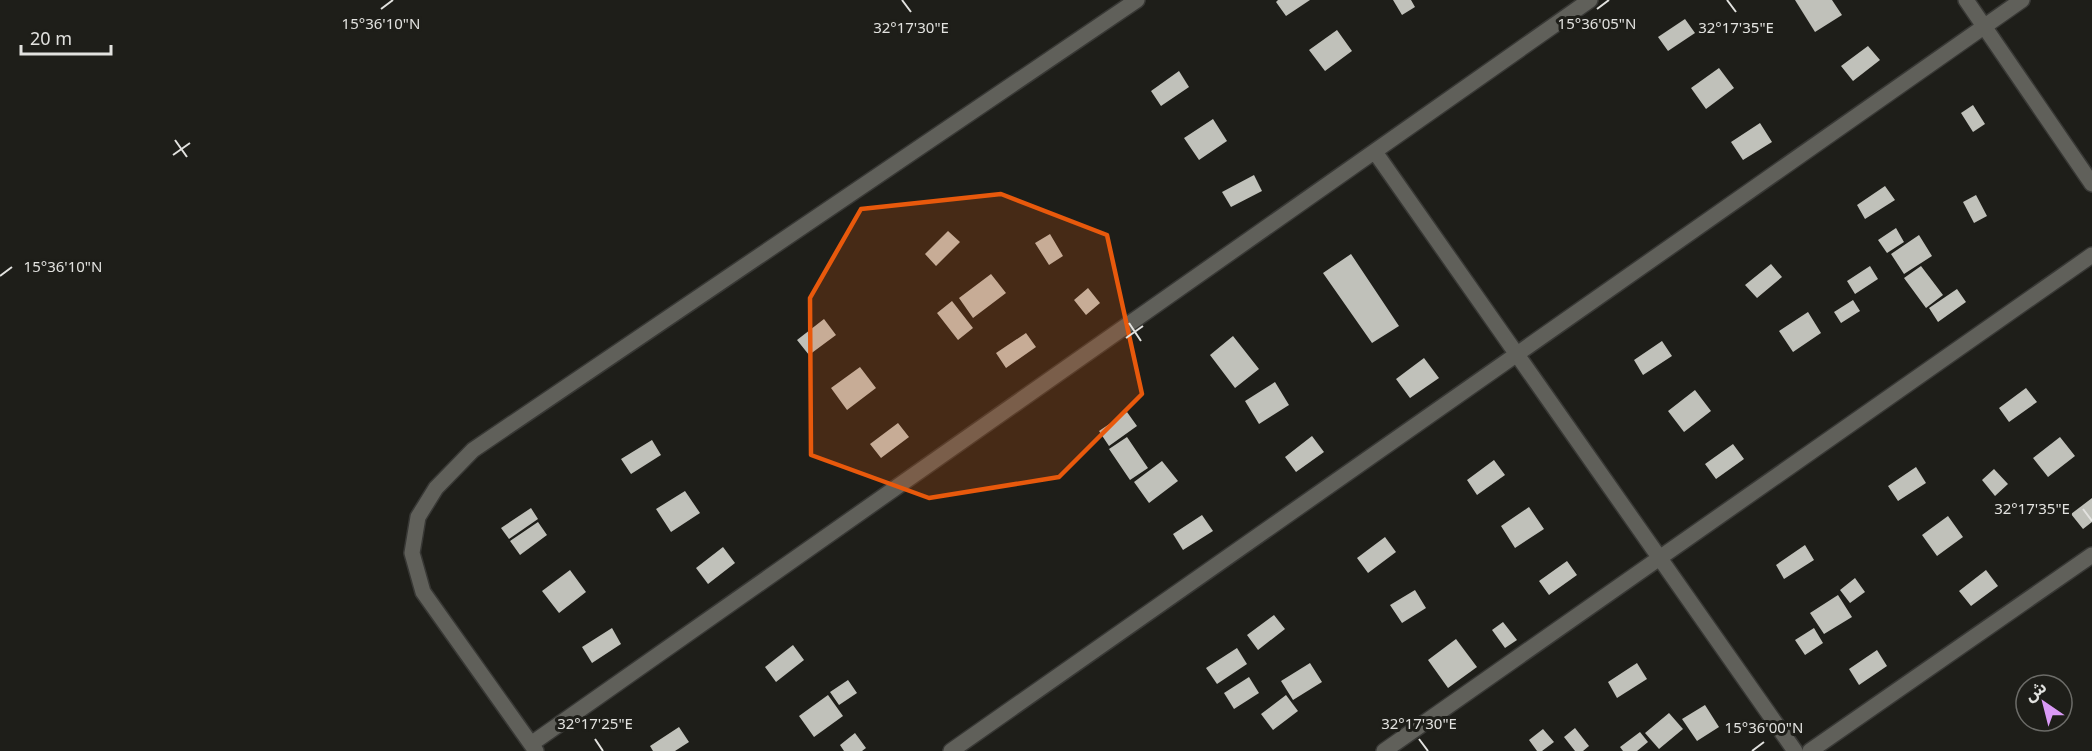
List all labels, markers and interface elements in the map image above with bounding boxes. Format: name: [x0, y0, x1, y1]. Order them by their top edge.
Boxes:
text: 15°36'10"N: [342, 13, 420, 33]
text: 15°36'05"N: [1558, 13, 1636, 33]
text: 32°17'30"E: [873, 17, 949, 37]
text: 32°17'35"E: [1698, 17, 1774, 37]
scale bar: [21, 18, 111, 56]
text: 20 m: [30, 26, 72, 50]
text: 15°36'10"N: [24, 256, 102, 276]
text: 32°17'35"E: [1994, 498, 2070, 518]
north arrow: [2014, 673, 2074, 733]
text: ش: [2020, 675, 2051, 706]
text: 32°17'25"E: [557, 713, 633, 733]
text: 32°17'30"E: [1381, 713, 1457, 733]
text: 15°36'00"N: [1725, 717, 1803, 737]

